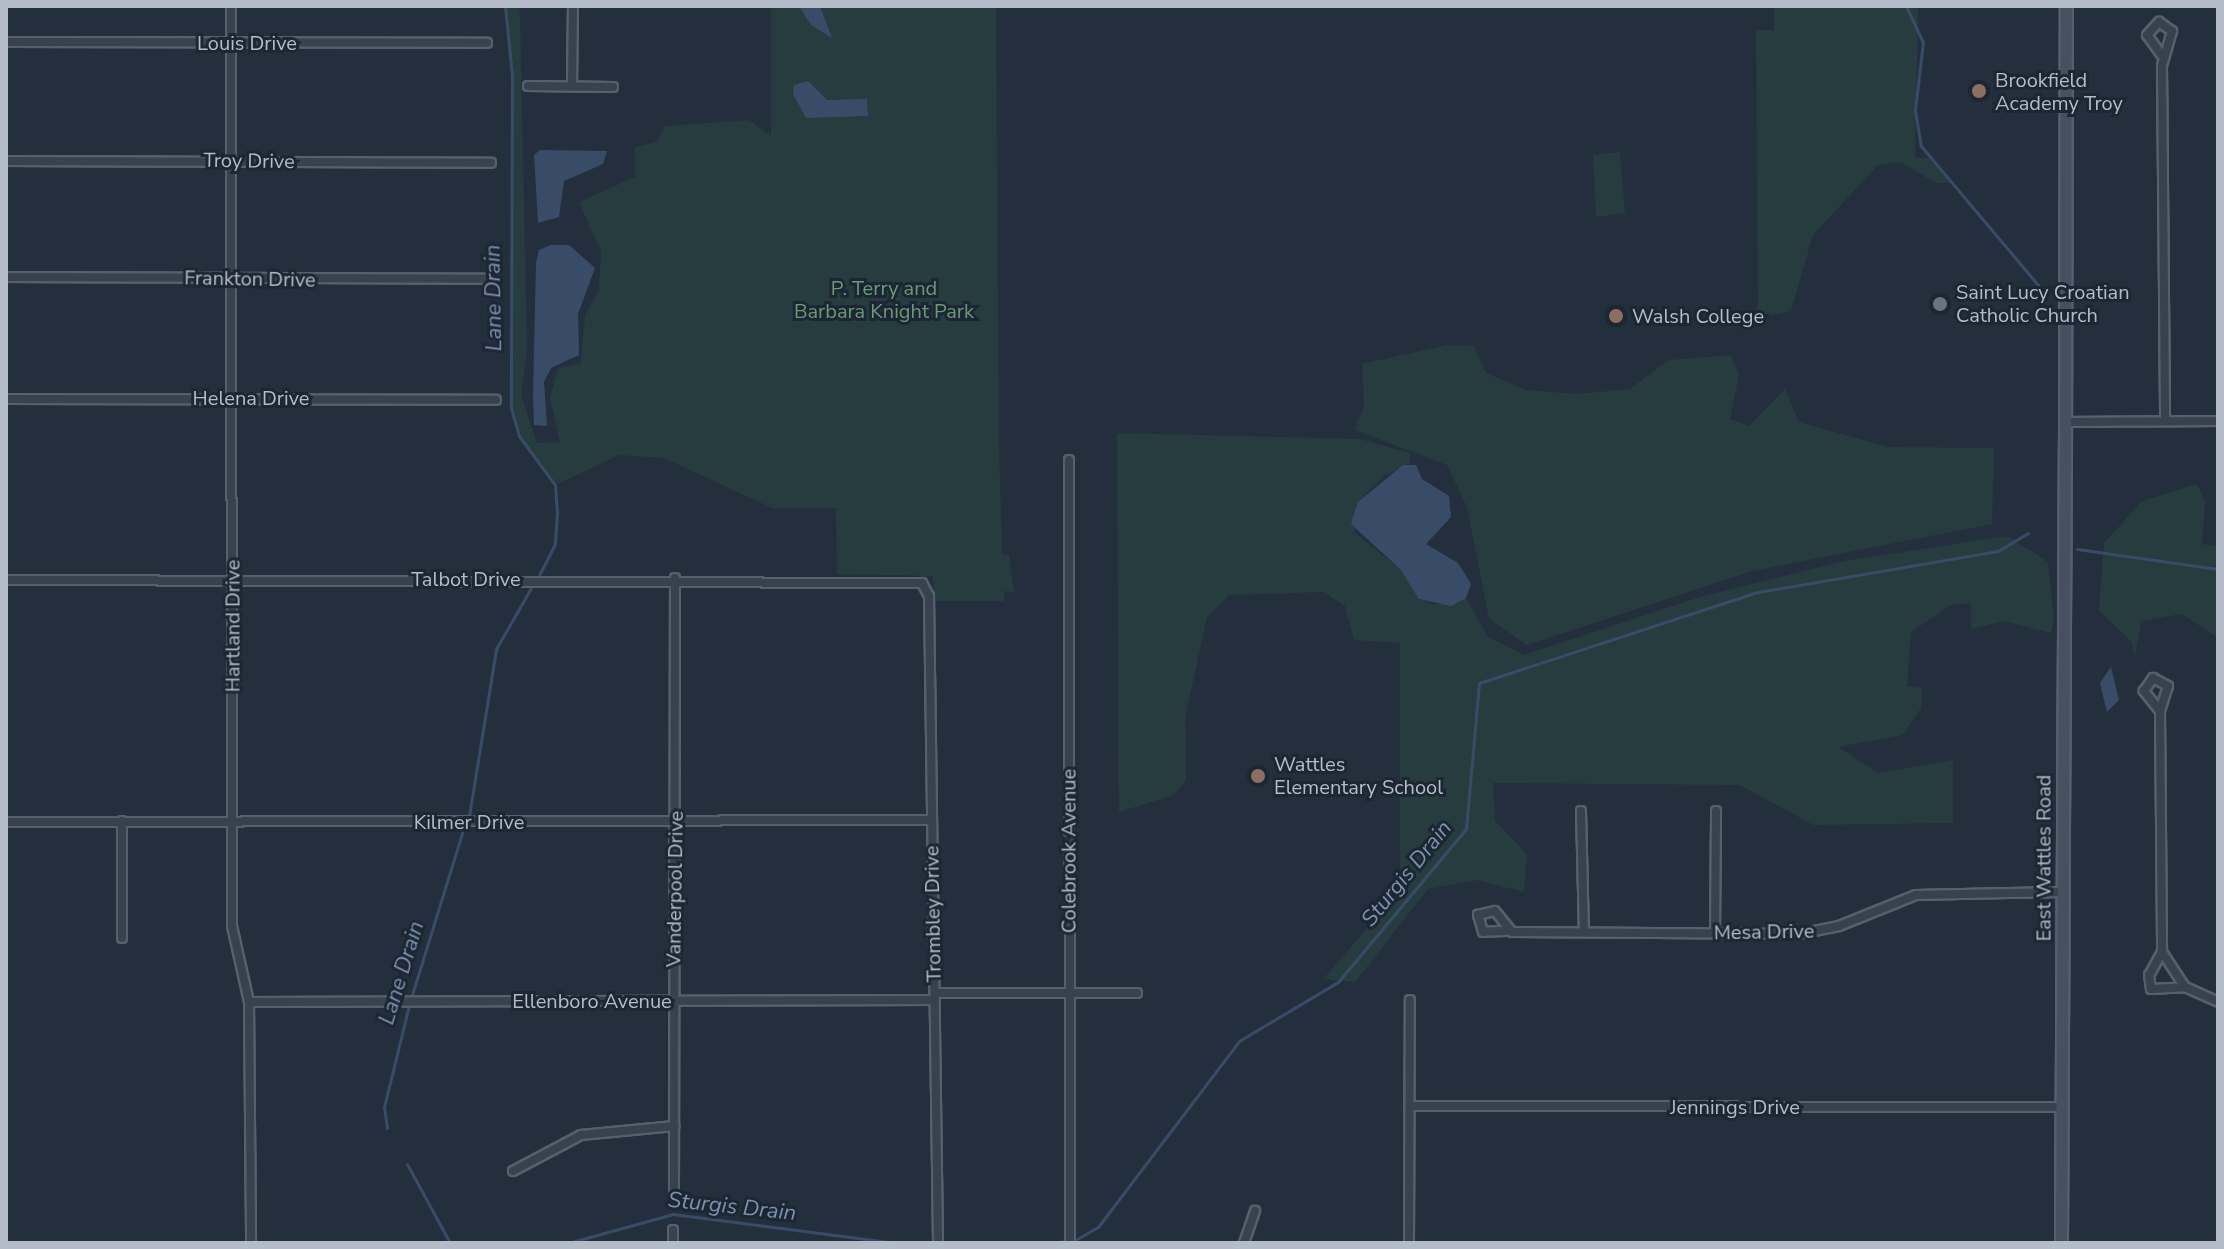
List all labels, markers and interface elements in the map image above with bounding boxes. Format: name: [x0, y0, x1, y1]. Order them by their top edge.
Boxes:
street label: Louis Drive: [197, 31, 297, 55]
place label: Brookfield Academy Troy: [1995, 68, 2123, 115]
marker: Brookfield Academy Troy: [1970, 82, 1988, 100]
street label: Troy Drive: [203, 148, 295, 174]
water label: Lane Drain: [480, 244, 508, 352]
street label: Frankton Drive: [184, 266, 316, 292]
park label: P. Terry and Barbara Knight Park: [794, 277, 974, 324]
place label: Saint Lucy Croatian Catholic Church: [1956, 280, 2129, 327]
marker: Saint Lucy Croatian Catholic Church: [1931, 295, 1949, 313]
place label: Walsh College: [1632, 304, 1764, 328]
marker: Walsh College: [1607, 307, 1625, 325]
street label: Helena Drive: [193, 386, 309, 410]
street label: Hartland Drive: [221, 560, 245, 692]
street label: Talbot Drive: [411, 567, 521, 591]
place label: Wattles Elementary School: [1274, 752, 1443, 799]
marker: Wattles Elementary School: [1249, 767, 1267, 785]
street label: Colebrook Avenue: [1057, 769, 1081, 933]
street label: East Wattles Road: [2032, 775, 2056, 941]
street label: Kilmer Drive: [414, 810, 524, 834]
street label: Vanderpool Drive: [662, 811, 688, 967]
water label: Sturgis Drain: [1356, 816, 1458, 932]
street label: Trombley Drive: [920, 845, 946, 983]
water label: Lane Drain: [374, 918, 430, 1028]
street label: Mesa Drive: [1714, 919, 1814, 945]
street label: Ellenboro Avenue: [512, 989, 672, 1013]
street label: Jennings Drive: [1670, 1095, 1800, 1119]
water label: Sturgis Drain: [667, 1187, 797, 1227]

